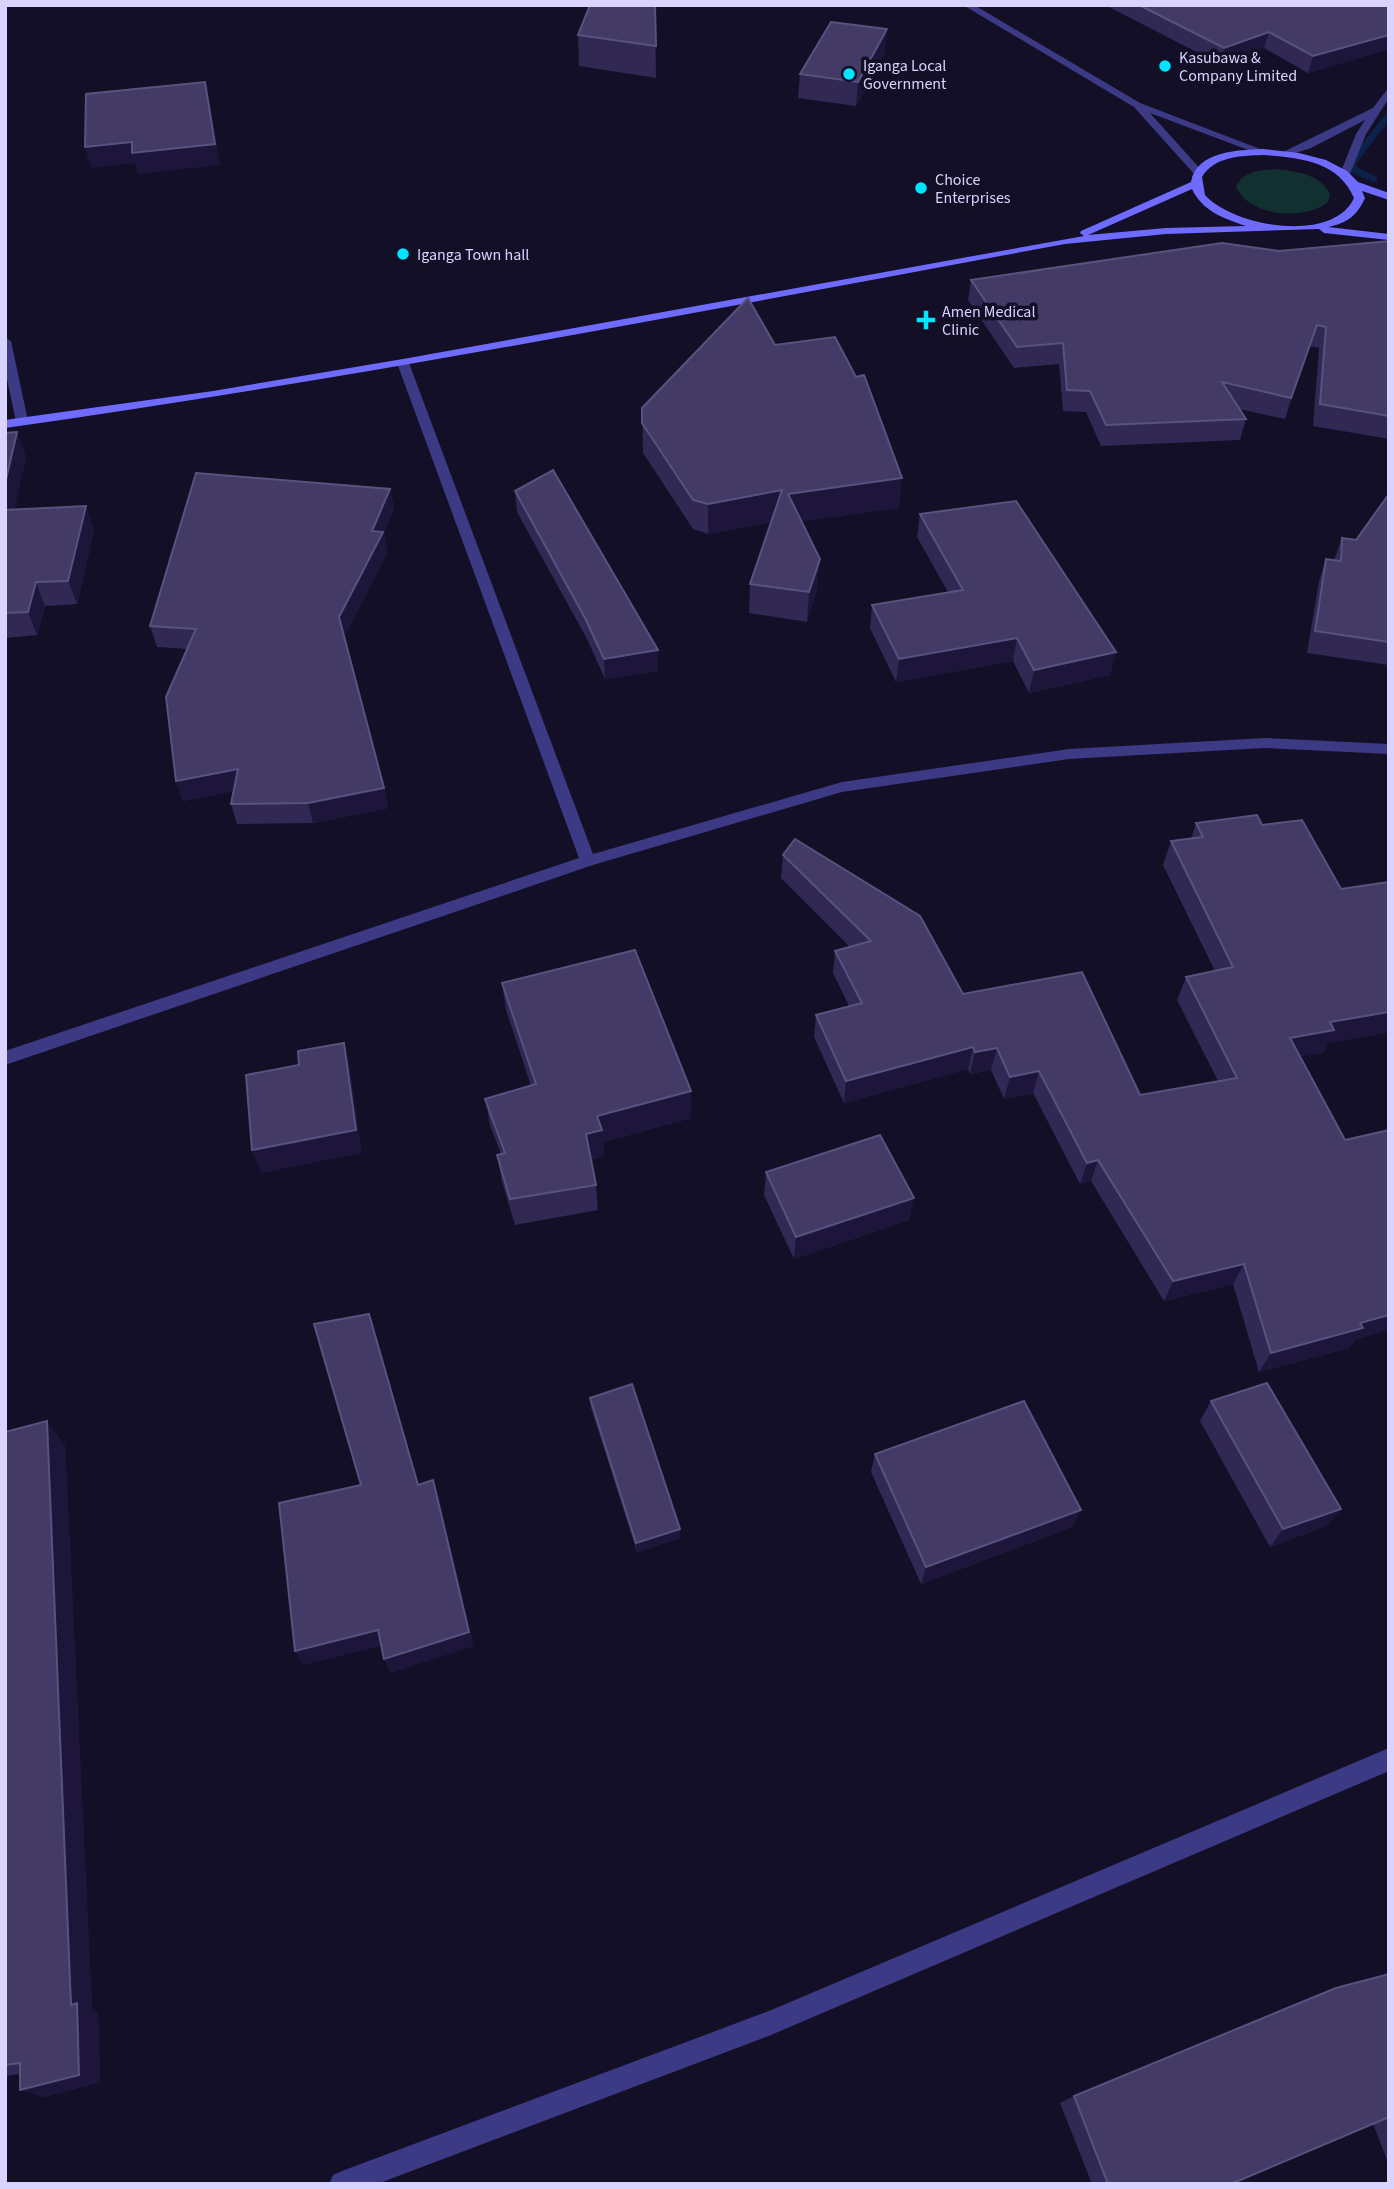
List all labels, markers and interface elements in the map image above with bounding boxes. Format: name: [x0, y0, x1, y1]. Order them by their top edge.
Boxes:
place label: Kasubawa & Company Limited: [1179, 47, 1297, 87]
place label: Iganga Local Government: [863, 55, 947, 95]
marker: Kasubawa & Company Limited: [1157, 58, 1173, 74]
marker: Iganga Local Government: [841, 66, 857, 82]
place label: Choice Enterprises: [935, 169, 1011, 209]
marker: Choice Enterprises: [913, 180, 929, 196]
place label: Iganga Town hall: [417, 244, 529, 266]
marker: Iganga Town hall: [395, 246, 411, 262]
place label: Amen Medical Clinic: [942, 301, 1036, 341]
marker: Amen Medical Clinic: [916, 310, 936, 330]

